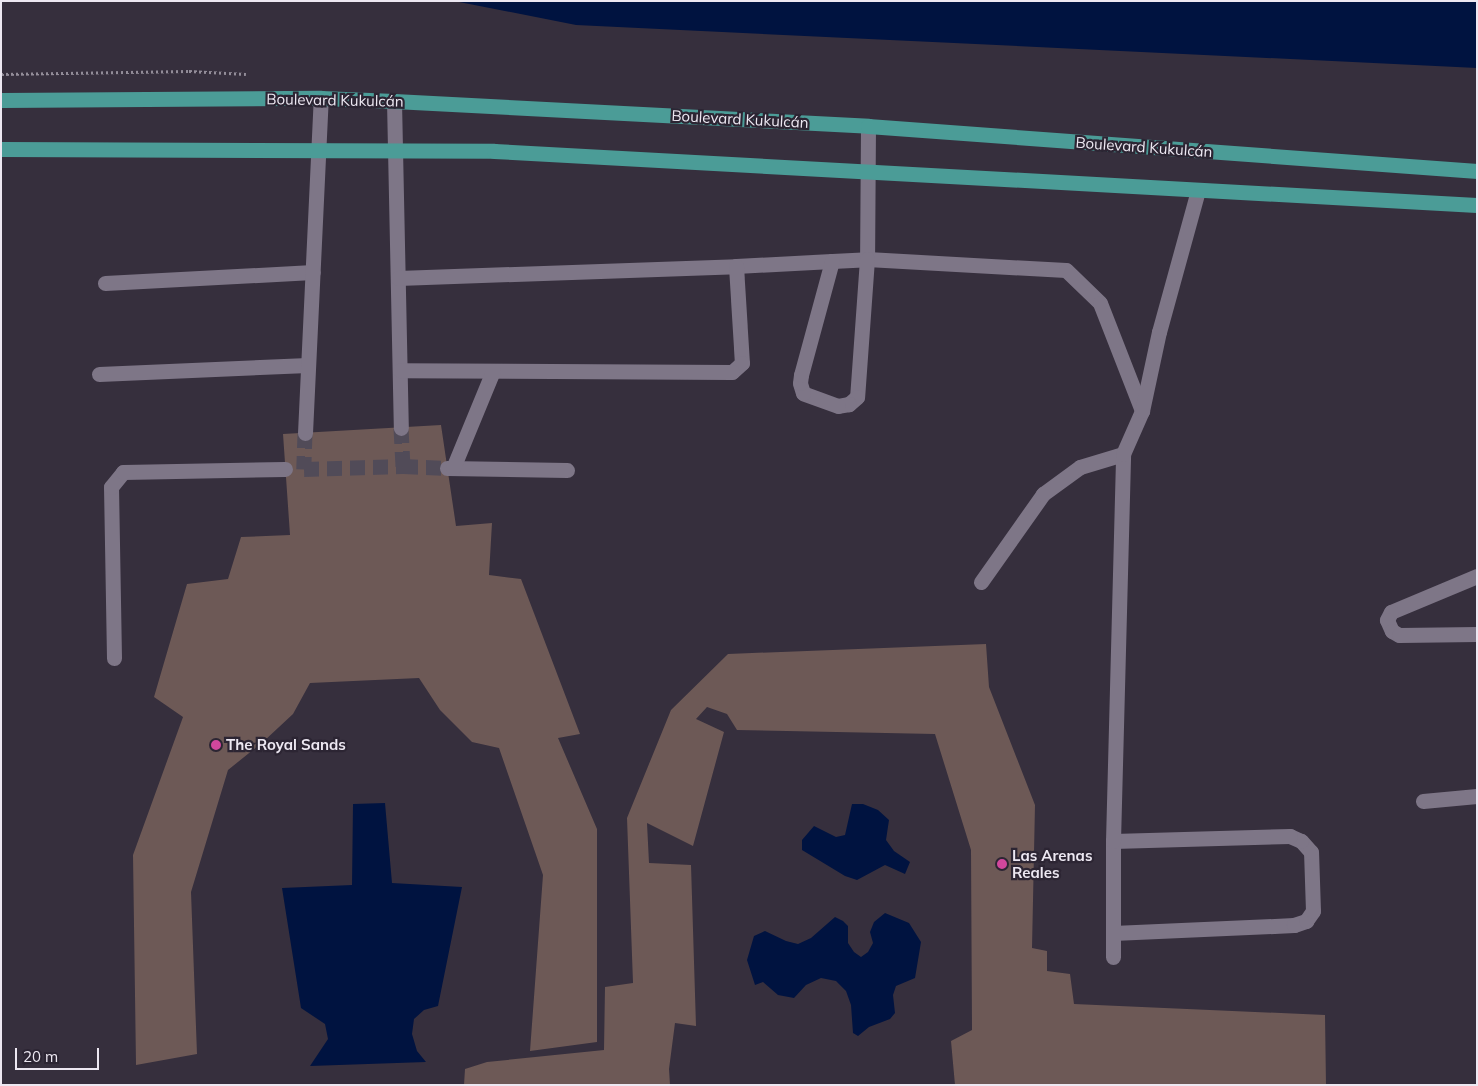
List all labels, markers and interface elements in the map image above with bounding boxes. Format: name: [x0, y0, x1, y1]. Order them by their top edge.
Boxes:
street label: Boulevard Kukulcán: [266, 90, 404, 110]
street label: Boulevard Kukulcán: [671, 106, 809, 132]
street label: Boulevard Kukulcán: [1075, 133, 1213, 161]
place label: The Royal Sands: [226, 736, 346, 754]
marker: The Royal Sands: [210, 739, 222, 751]
place label: Las Arenas Reales: [1012, 846, 1092, 881]
marker: Las Arenas Reales: [996, 858, 1008, 870]
scale bar: [18, 1038, 101, 1070]
text: 20 m: [23, 1047, 58, 1066]

